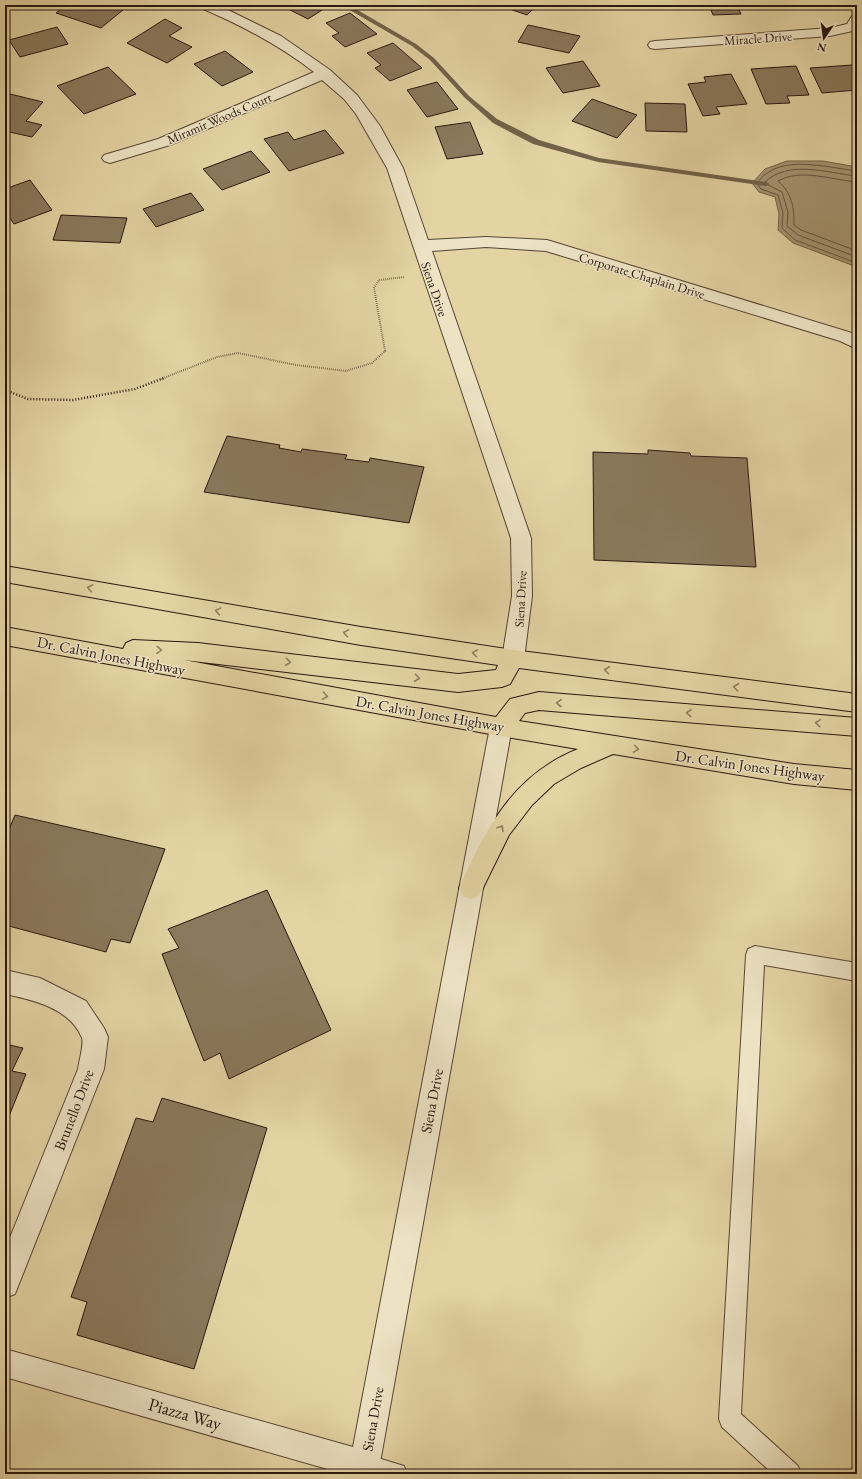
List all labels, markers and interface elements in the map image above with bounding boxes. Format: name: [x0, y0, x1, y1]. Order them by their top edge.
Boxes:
north arrow: [804, 18, 844, 58]
street label: Miracle Drive: [723, 28, 793, 49]
text: N: [816, 40, 828, 56]
street label: Miramir Woods Court: [164, 89, 274, 148]
street label: Corporate Chaplain Drive: [577, 248, 707, 303]
street label: Siena Drive: [417, 260, 452, 319]
street label: Siena Drive: [511, 570, 530, 628]
one-way arrow: [87, 585, 93, 593]
one-way arrow: [215, 607, 221, 616]
one-way arrow: [343, 629, 349, 638]
street label: Dr. Calvin Jones Highway: [35, 632, 187, 679]
one-way arrow: [156, 646, 162, 654]
one-way arrow: [472, 649, 478, 658]
one-way arrow: [285, 658, 291, 667]
one-way arrow: [604, 666, 610, 675]
one-way arrow: [414, 673, 420, 682]
one-way arrow: [733, 683, 739, 692]
one-way arrow: [322, 691, 329, 699]
street label: Dr. Calvin Jones Highway: [354, 691, 506, 736]
one-way arrow: [556, 698, 562, 707]
one-way arrow: [686, 708, 692, 717]
one-way arrow: [815, 719, 821, 728]
one-way arrow: [633, 744, 639, 753]
street label: Dr. Calvin Jones Highway: [674, 746, 826, 785]
one-way arrow: [497, 825, 504, 832]
street label: Brunello Drive: [49, 1067, 98, 1153]
street label: Siena Drive: [416, 1067, 447, 1135]
street label: Siena Drive: [357, 1385, 388, 1453]
street label: Piazza Way: [146, 1392, 225, 1435]

